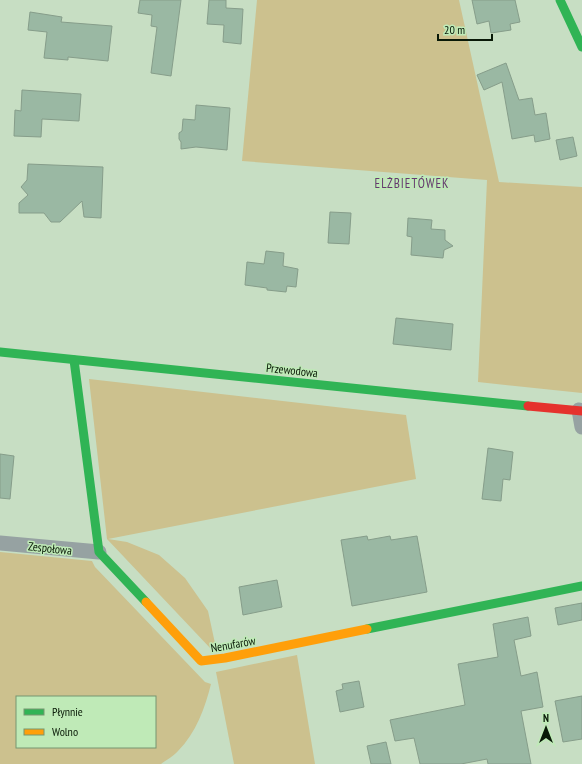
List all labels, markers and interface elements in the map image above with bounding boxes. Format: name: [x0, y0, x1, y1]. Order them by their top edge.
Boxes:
scale bar: [438, 16, 492, 42]
text: 20 m: [444, 22, 465, 37]
district label: ELŻBIETÓWEK: [375, 175, 449, 192]
street label: Przewodowa: [265, 360, 319, 380]
street label: Zespołowa: [27, 538, 73, 558]
street label: Nenufarów: [209, 633, 257, 655]
legend: [16, 696, 156, 748]
text: Płynnie: [52, 704, 83, 719]
north arrow: [526, 708, 566, 748]
text: N: [543, 711, 549, 725]
text: Wolno: [52, 724, 78, 739]

